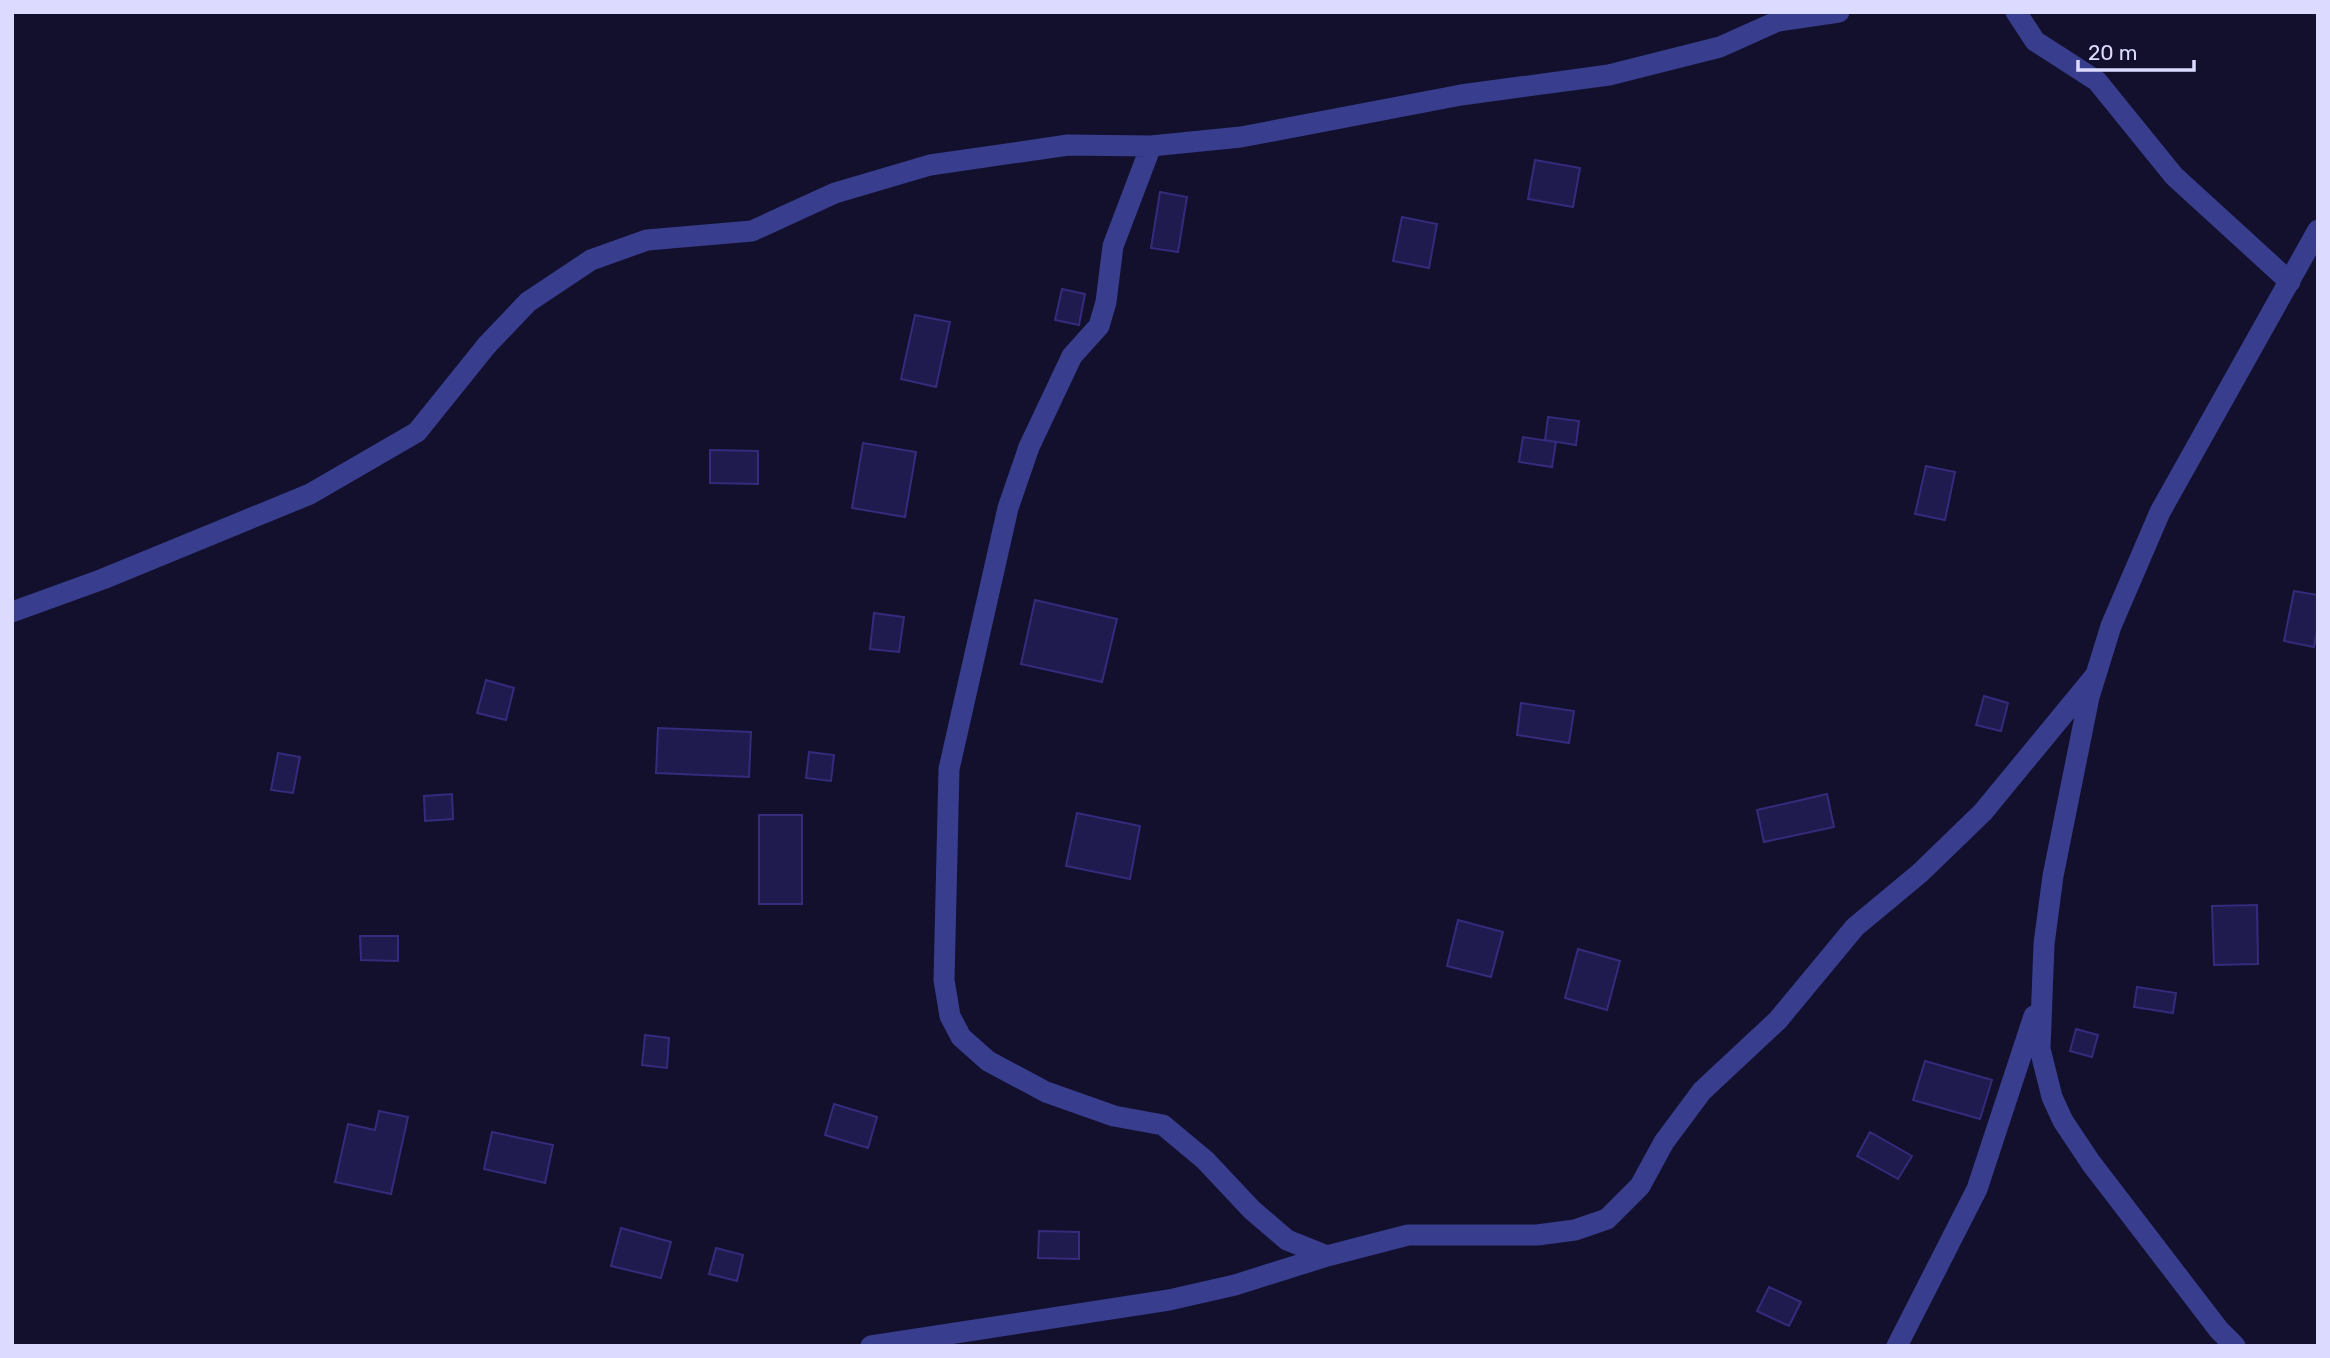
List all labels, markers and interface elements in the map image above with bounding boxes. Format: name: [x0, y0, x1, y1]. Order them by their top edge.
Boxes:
scale bar: [2078, 28, 2194, 72]
text: 20 m: [2088, 40, 2137, 65]

